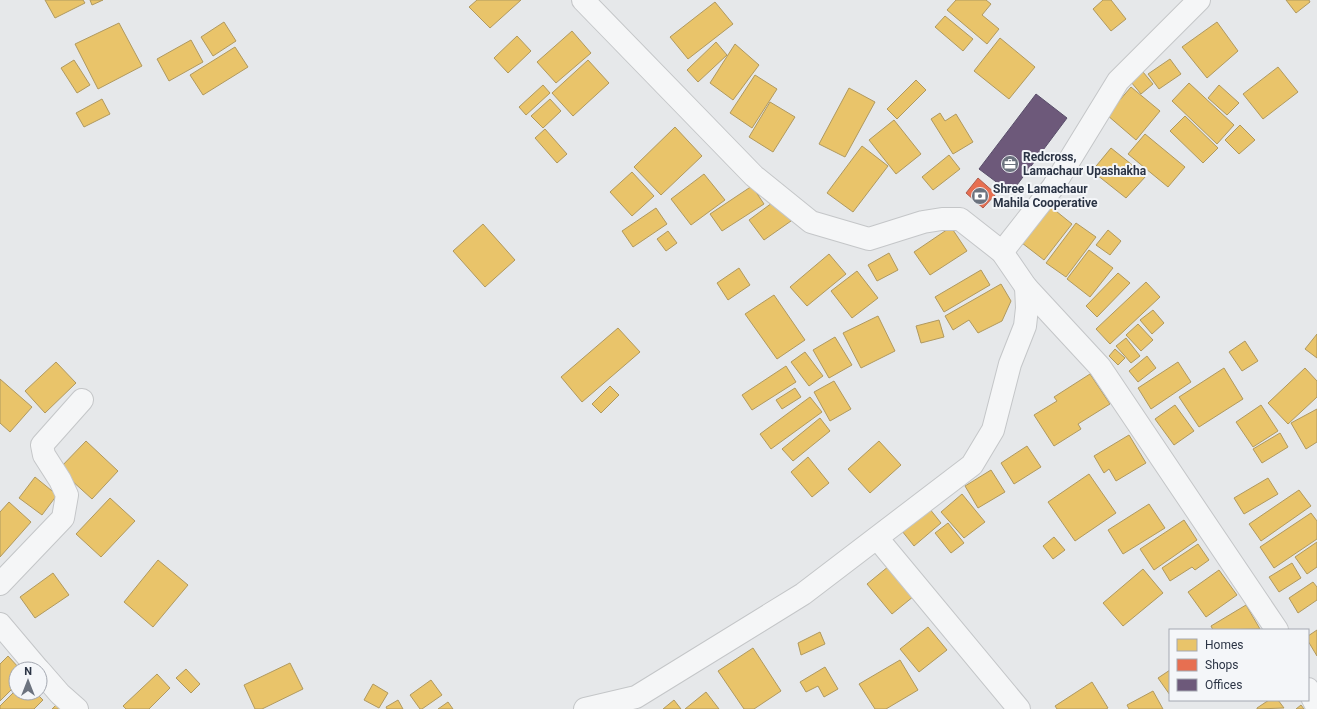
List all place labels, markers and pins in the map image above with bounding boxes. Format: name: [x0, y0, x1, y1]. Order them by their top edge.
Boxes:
place label: Redcross, Lamachaur Upashakha: [1023, 150, 1147, 178]
office icon: Redcross, Lamachaur Upashakha: [1000, 154, 1020, 174]
place label: Shree Lamachaur Mahila Cooperative: [993, 182, 1098, 210]
bank icon: Shree Lamachaur Mahila Cooperative: [970, 186, 990, 206]

